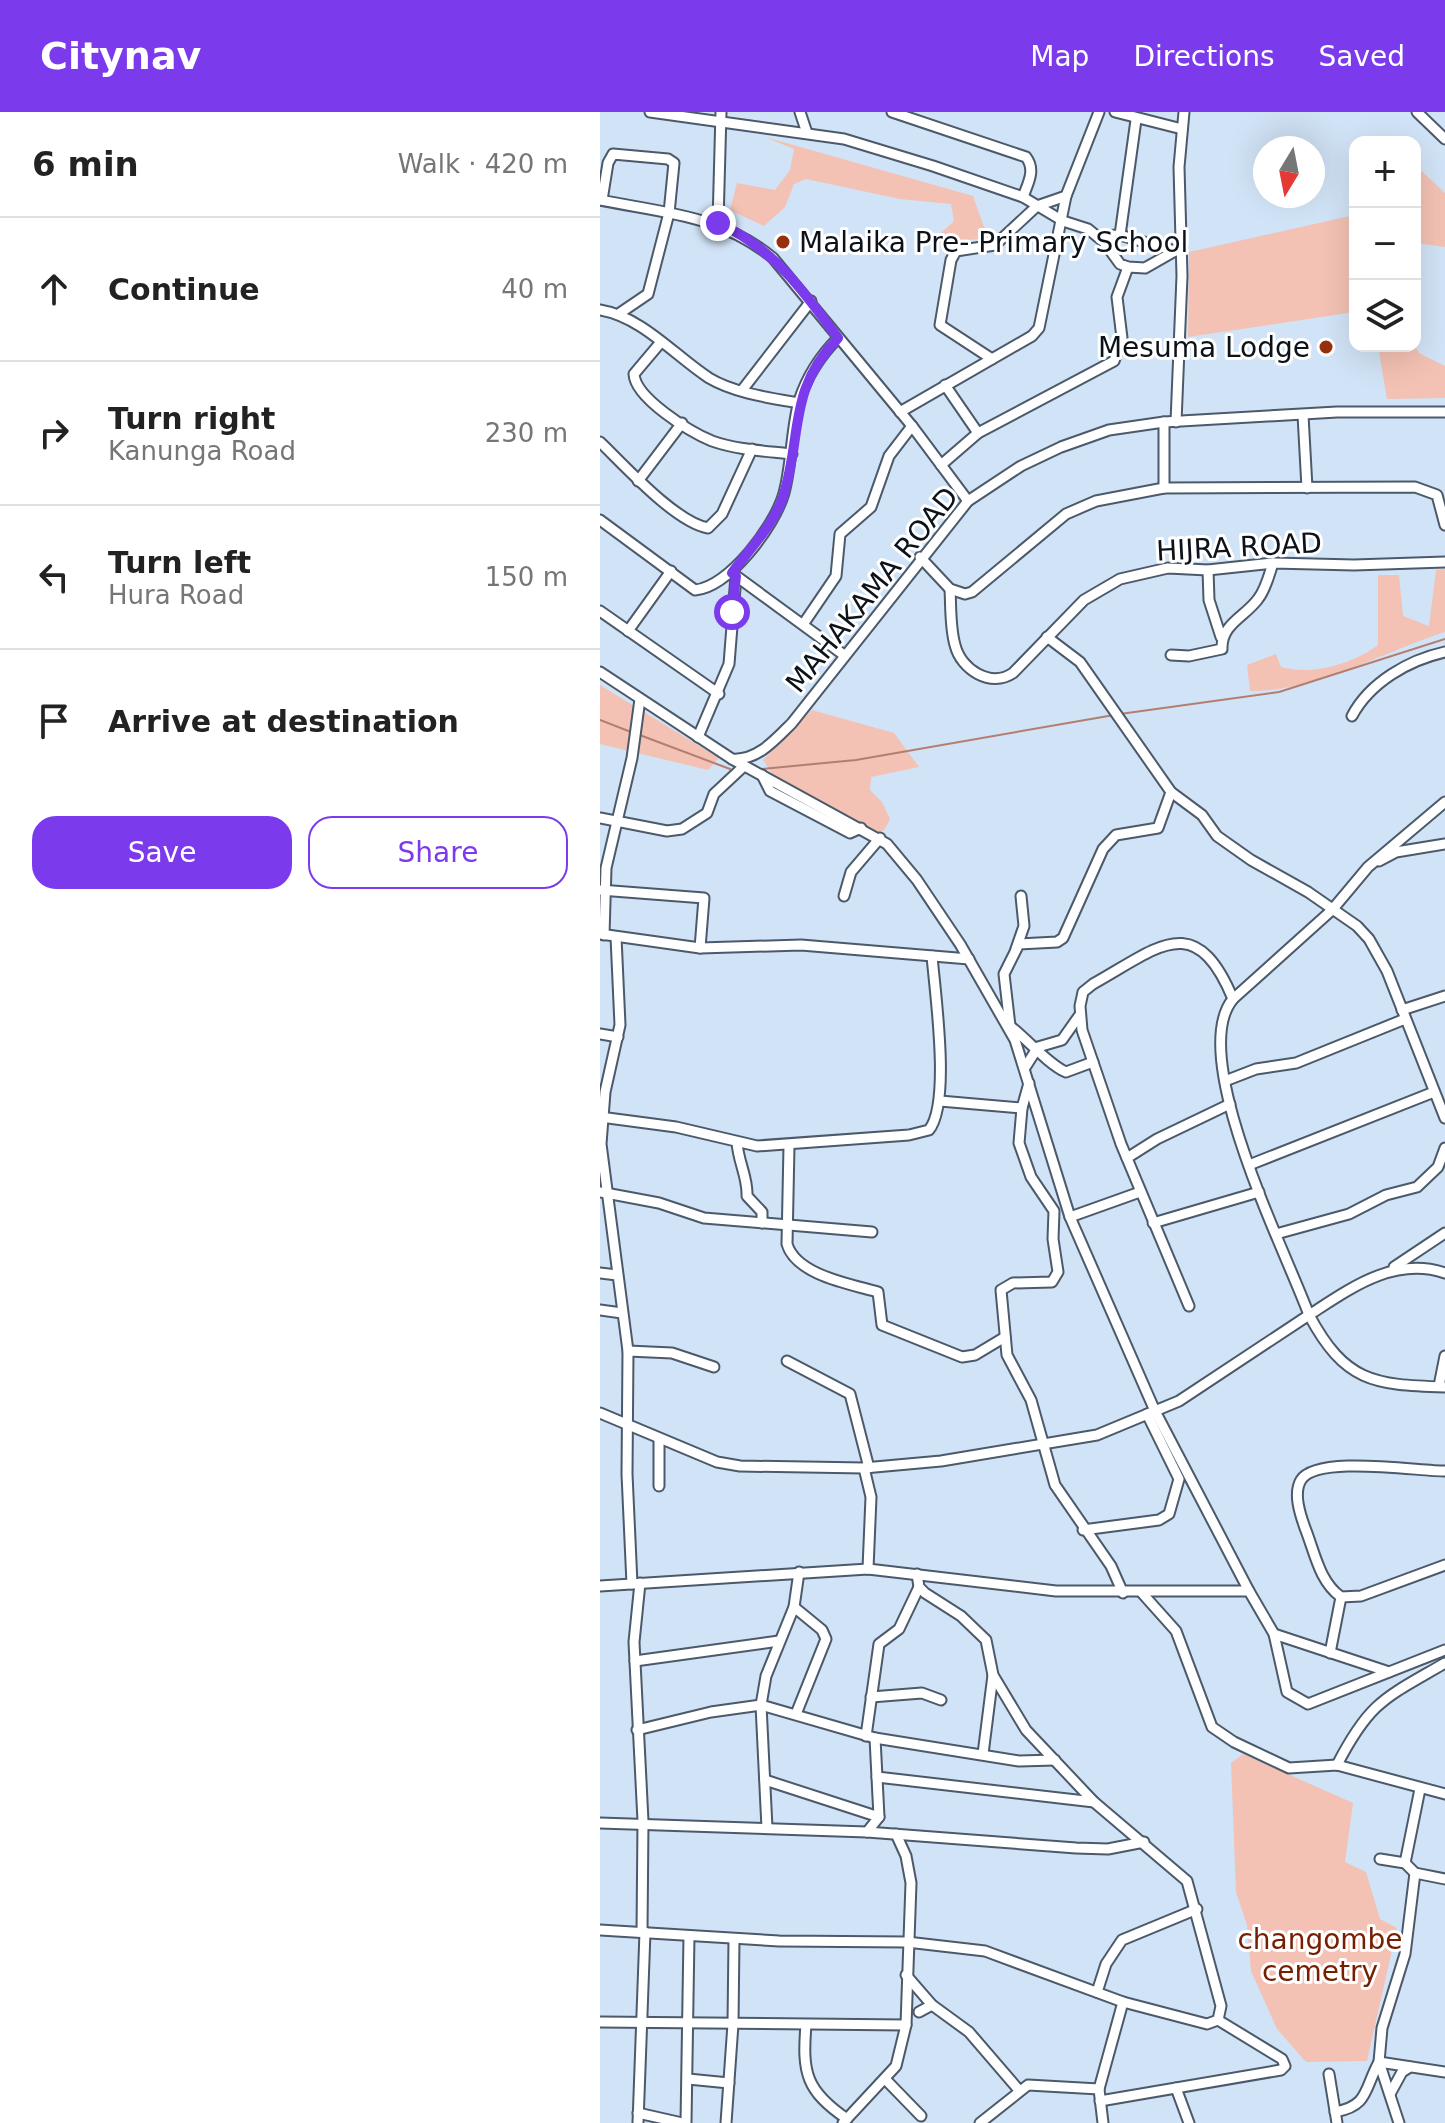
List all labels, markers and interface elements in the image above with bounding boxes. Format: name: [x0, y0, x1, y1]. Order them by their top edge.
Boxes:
text: Citynav: [40, 34, 201, 78]
text: Map: [1030, 40, 1089, 73]
text: Directions: [1133, 40, 1274, 73]
text: Saved: [1318, 40, 1405, 73]
north arrow: [1253, 136, 1325, 208]
map controls: [1349, 136, 1421, 352]
button: +: [1349, 136, 1421, 208]
text: 6 min: [32, 144, 139, 184]
text: Walk · 420 m: [398, 149, 568, 179]
route end: [700, 205, 736, 241]
button: −: [1349, 208, 1421, 280]
place label: Malaika Pre- Primary School: [799, 226, 1188, 259]
marker: Malaika Pre- Primary School: [774, 233, 792, 251]
icon: ahead: [32, 267, 76, 311]
text: Continue: [108, 272, 260, 307]
text: 40 m: [501, 274, 568, 304]
button: layers: [1349, 280, 1421, 352]
place label: Mesuma Lodge: [1098, 331, 1310, 364]
marker: Mesuma Lodge: [1317, 338, 1335, 356]
text: Turn right: [108, 401, 275, 436]
icon: right: [32, 411, 76, 455]
text: 230 m: [485, 418, 568, 448]
text: Kanunga Road: [108, 436, 296, 466]
street label: MAHAKAMA ROAD: [779, 481, 965, 699]
street label: HIJRA ROAD: [1155, 526, 1323, 568]
text: Turn left: [108, 545, 251, 580]
icon: left: [32, 555, 76, 599]
text: 150 m: [485, 562, 568, 592]
text: Hura Road: [108, 580, 244, 610]
route start: [714, 594, 750, 630]
icon: arrive: [32, 699, 76, 743]
text: Arrive at destination: [108, 704, 459, 739]
button: Save: [32, 816, 292, 889]
button: Share: [308, 816, 568, 889]
park label: changombe cemetry: [1237, 1923, 1403, 1988]

